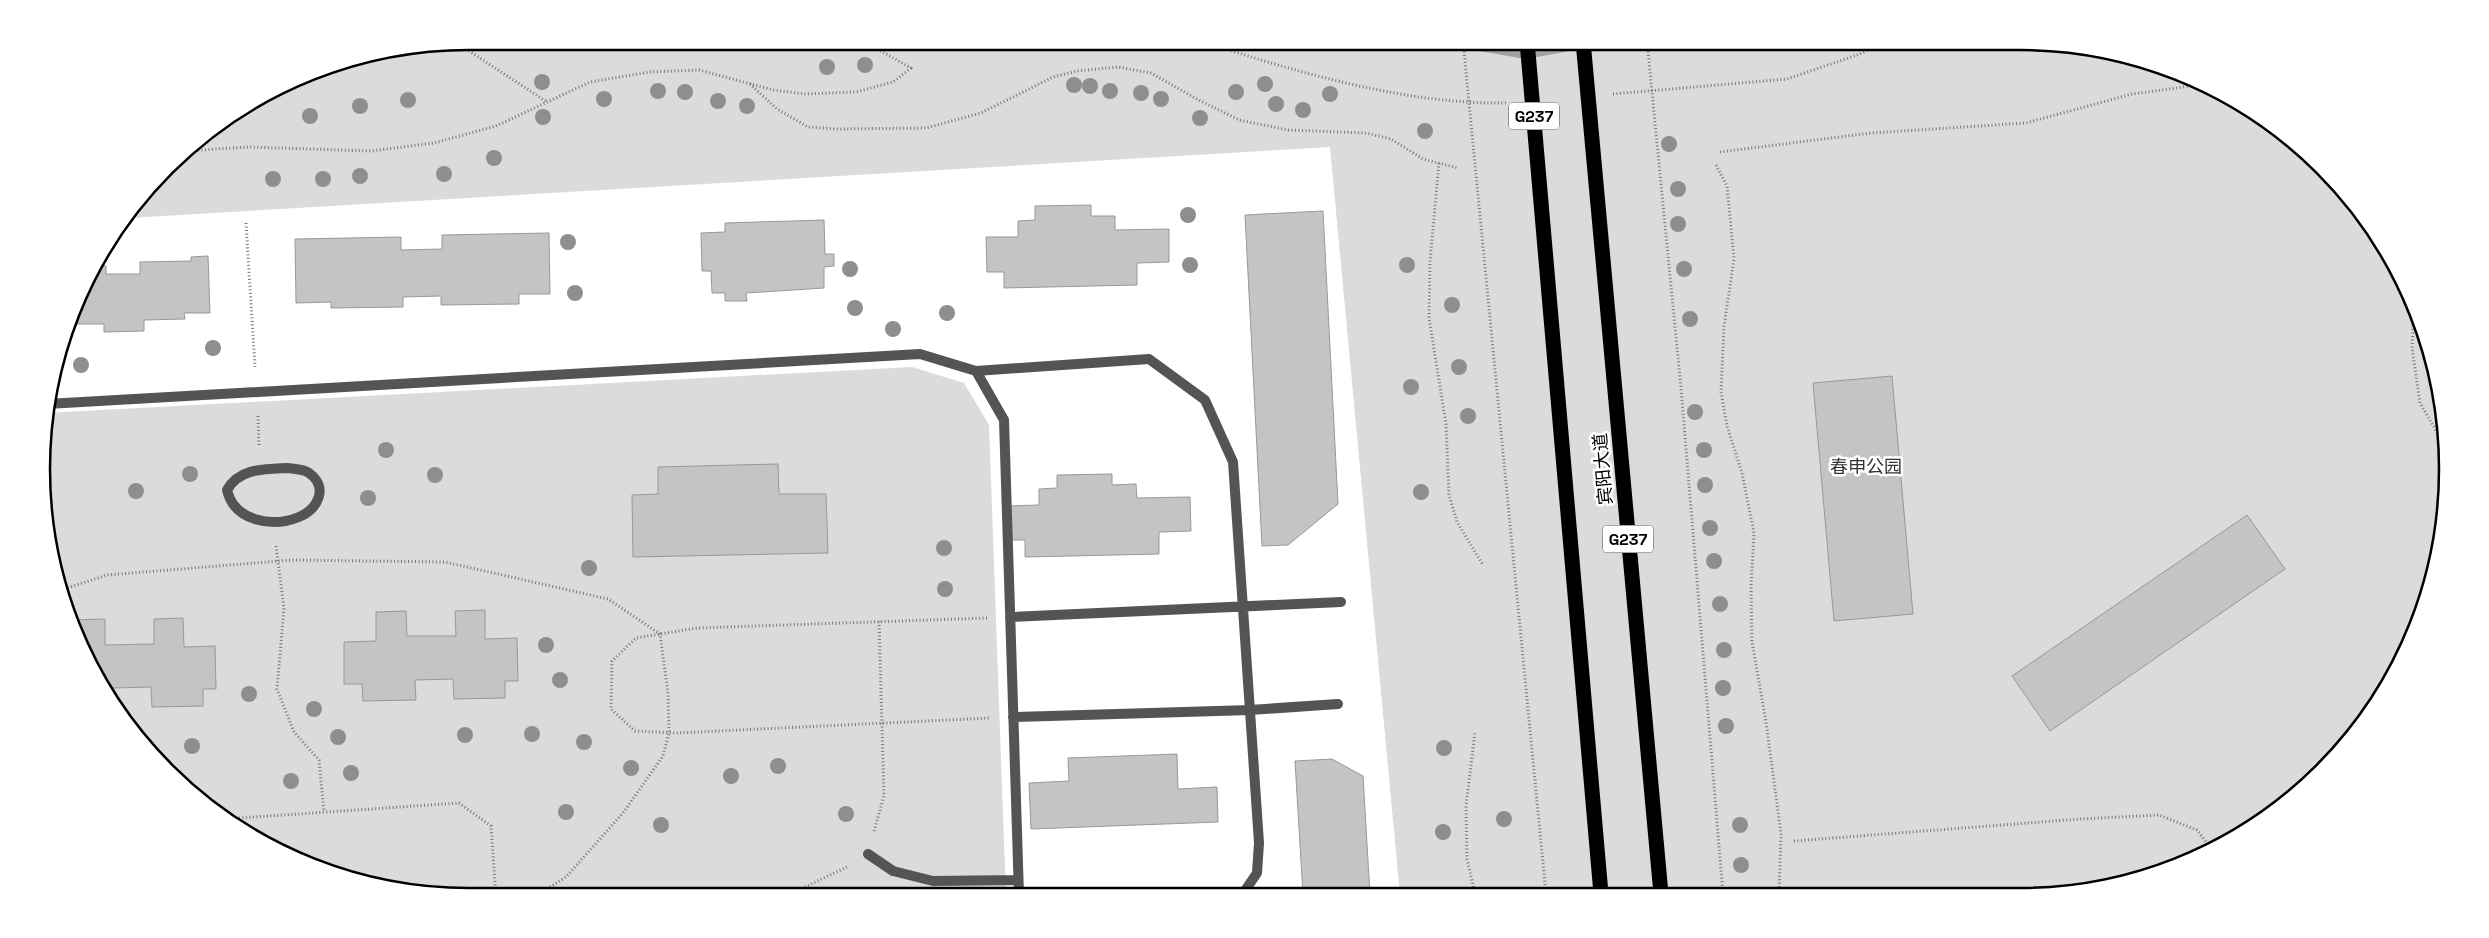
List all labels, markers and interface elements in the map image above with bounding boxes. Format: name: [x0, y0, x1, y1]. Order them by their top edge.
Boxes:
road number: G237: [1509, 102, 1559, 130]
street label: 宾阳大道: [1588, 432, 1617, 506]
park label: 春申公园: [1830, 455, 1902, 478]
road number: G237: [1603, 526, 1653, 552]

